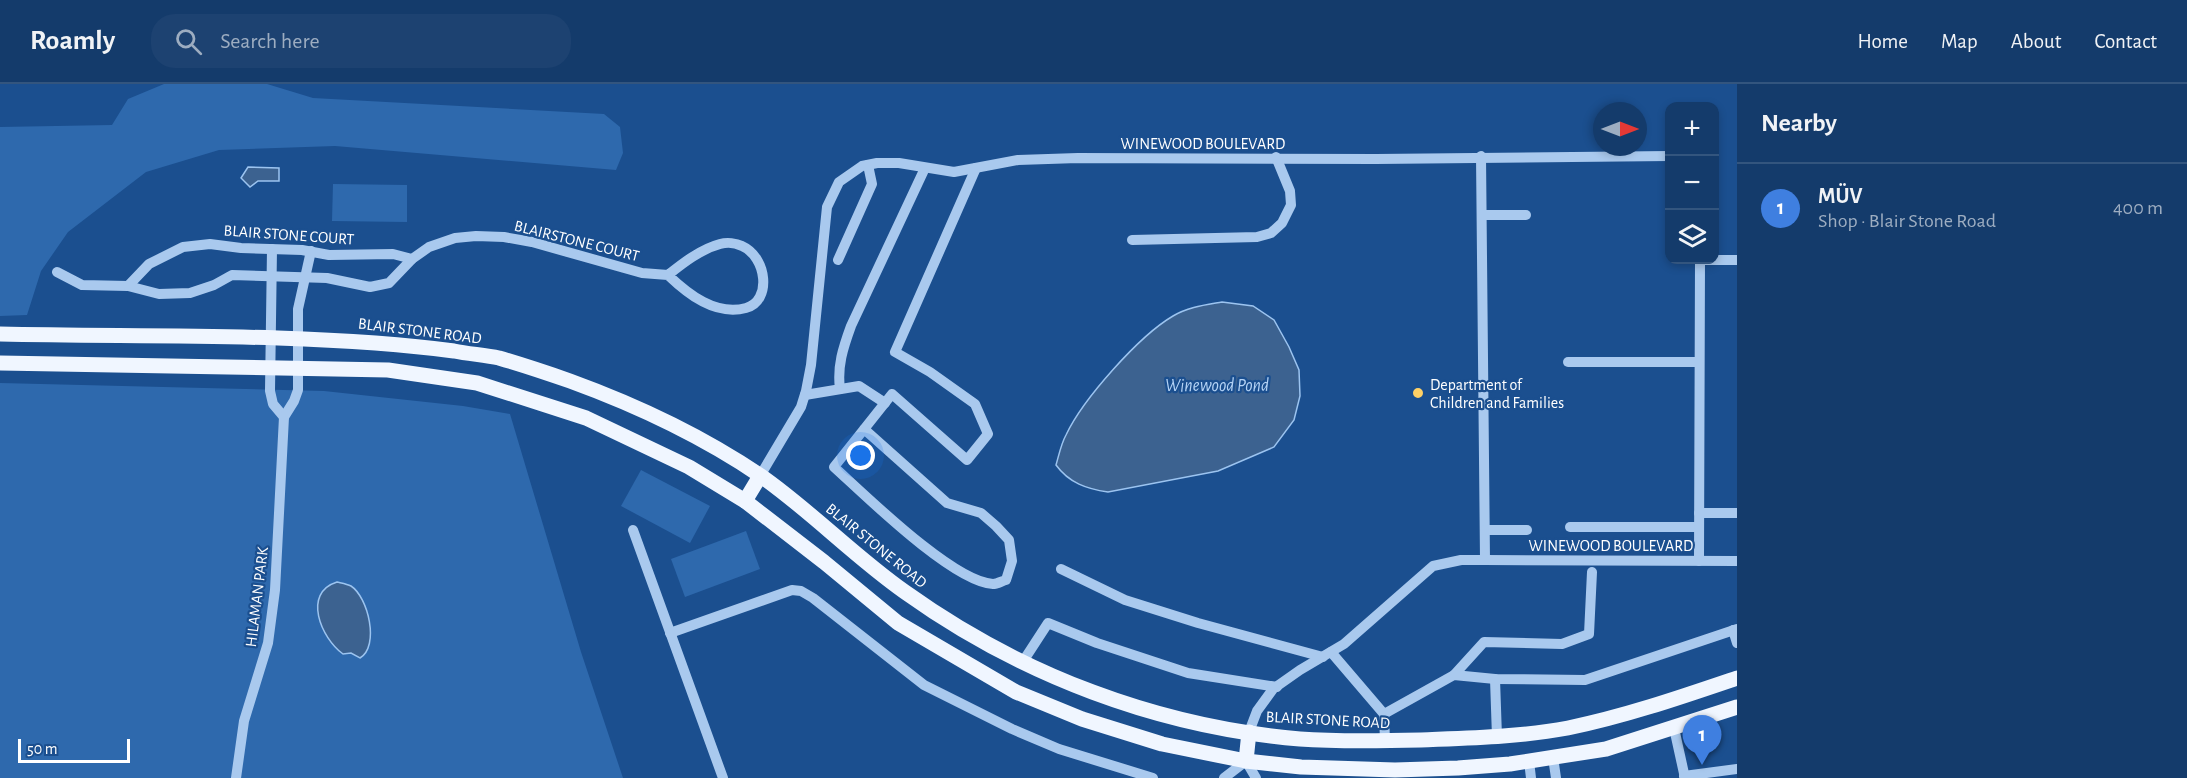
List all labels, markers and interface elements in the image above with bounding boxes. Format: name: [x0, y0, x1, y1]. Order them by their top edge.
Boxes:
search box: [151, 14, 571, 68]
icon: search: [172, 25, 205, 58]
text: Roamly: [30, 27, 115, 55]
text: Search here: [220, 30, 320, 52]
text: Home: [1857, 31, 1908, 52]
text: Map: [1941, 31, 1978, 52]
text: About: [2011, 31, 2061, 52]
text: Contact: [2094, 31, 2157, 52]
north arrow: [1593, 102, 1647, 156]
map controls: [1665, 102, 1719, 264]
button: +: [1665, 102, 1719, 156]
text: Nearby: [1761, 110, 1837, 136]
street label: WINEWOOD BOULEVARD: [1121, 136, 1285, 152]
button: −: [1665, 156, 1719, 210]
text: MÜV: [1818, 185, 1862, 207]
text: 1: [1777, 198, 1784, 218]
text: 400 m: [2113, 198, 2163, 218]
button: layers: [1665, 210, 1719, 264]
text: Shop · Blair Stone Road: [1818, 211, 1996, 231]
street label: BLAIRSTONE COURT: [513, 218, 641, 264]
street label: BLAIR STONE COURT: [223, 222, 355, 248]
street label: BLAIR STONE ROAD: [357, 315, 483, 347]
water label: Winewood Pond: [1165, 377, 1269, 395]
place label: Department of Children and Families: [1430, 377, 1564, 411]
marker: Department of Children and Families: [1411, 386, 1425, 400]
your location: [846, 441, 875, 470]
street label: BLAIR STONE ROAD: [823, 500, 930, 591]
street label: WINEWOOD BOULEVARD: [1529, 538, 1693, 554]
street label: HILAMAN PARK: [243, 546, 271, 648]
street label: BLAIR STONE ROAD: [1265, 709, 1391, 731]
pin: 1: [1682, 716, 1722, 765]
scale bar: [18, 736, 130, 764]
text: 50 m: [27, 741, 58, 757]

